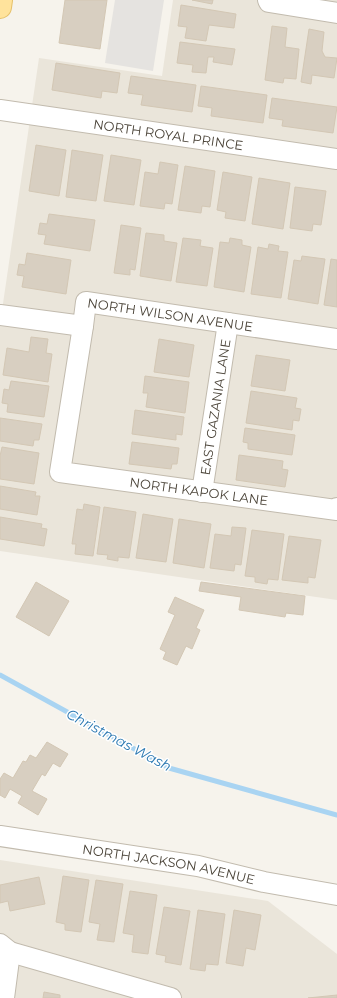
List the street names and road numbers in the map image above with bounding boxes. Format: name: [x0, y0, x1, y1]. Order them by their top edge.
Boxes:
street label: NORTH ROYAL PRINCE: [92, 116, 244, 153]
street label: NORTH WILSON AVENUE: [86, 294, 254, 334]
street label: EAST GAZANIA LANE: [197, 338, 233, 476]
street label: NORTH KAPOK LANE: [129, 474, 269, 508]
street label: NORTH JACKSON AVENUE: [81, 841, 256, 887]

